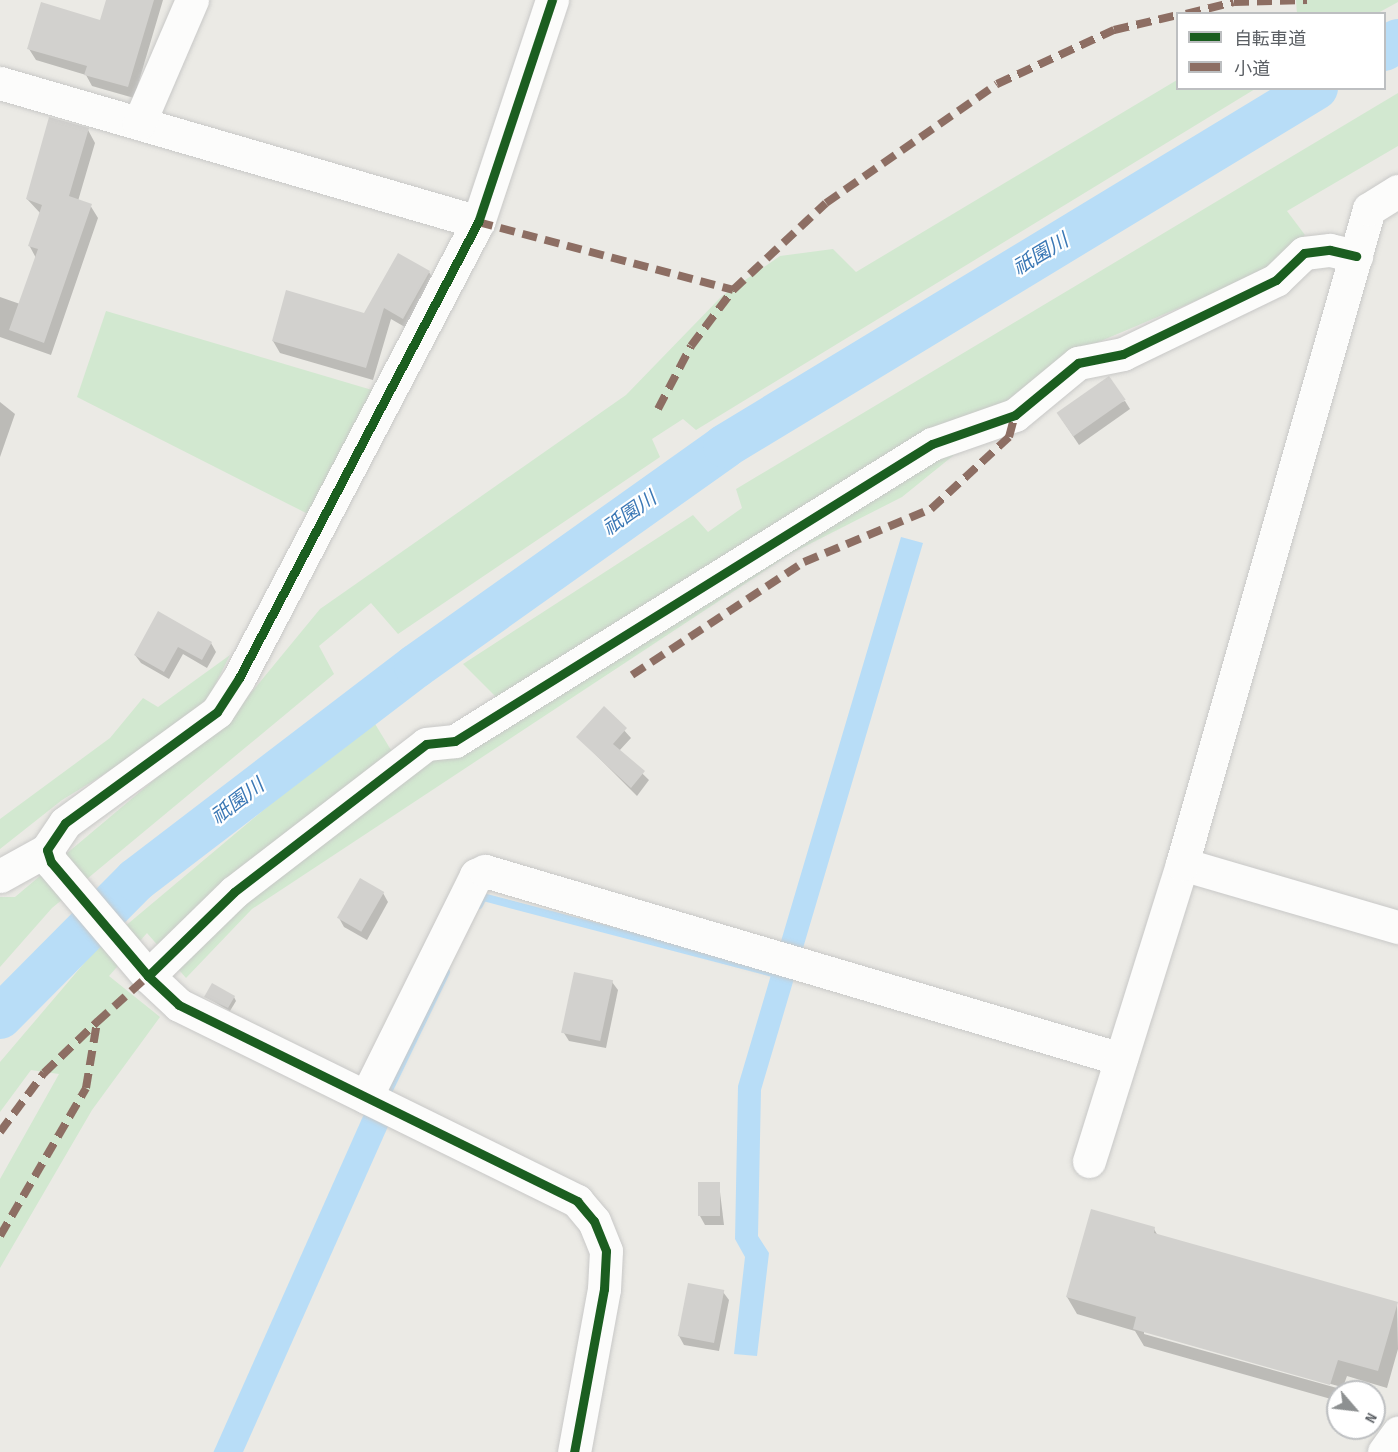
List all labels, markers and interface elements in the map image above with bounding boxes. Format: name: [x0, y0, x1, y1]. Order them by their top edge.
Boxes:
legend: [1176, 12, 1386, 90]
text: 自転車道: [1234, 29, 1306, 50]
text: 小道: [1234, 59, 1270, 80]
water label: 祇園川: [1009, 229, 1073, 281]
water label: 祇園川: [599, 487, 661, 541]
water label: 祇園川: [207, 774, 269, 830]
north arrow: [1326, 1380, 1386, 1440]
text: N: [1360, 1410, 1381, 1426]

